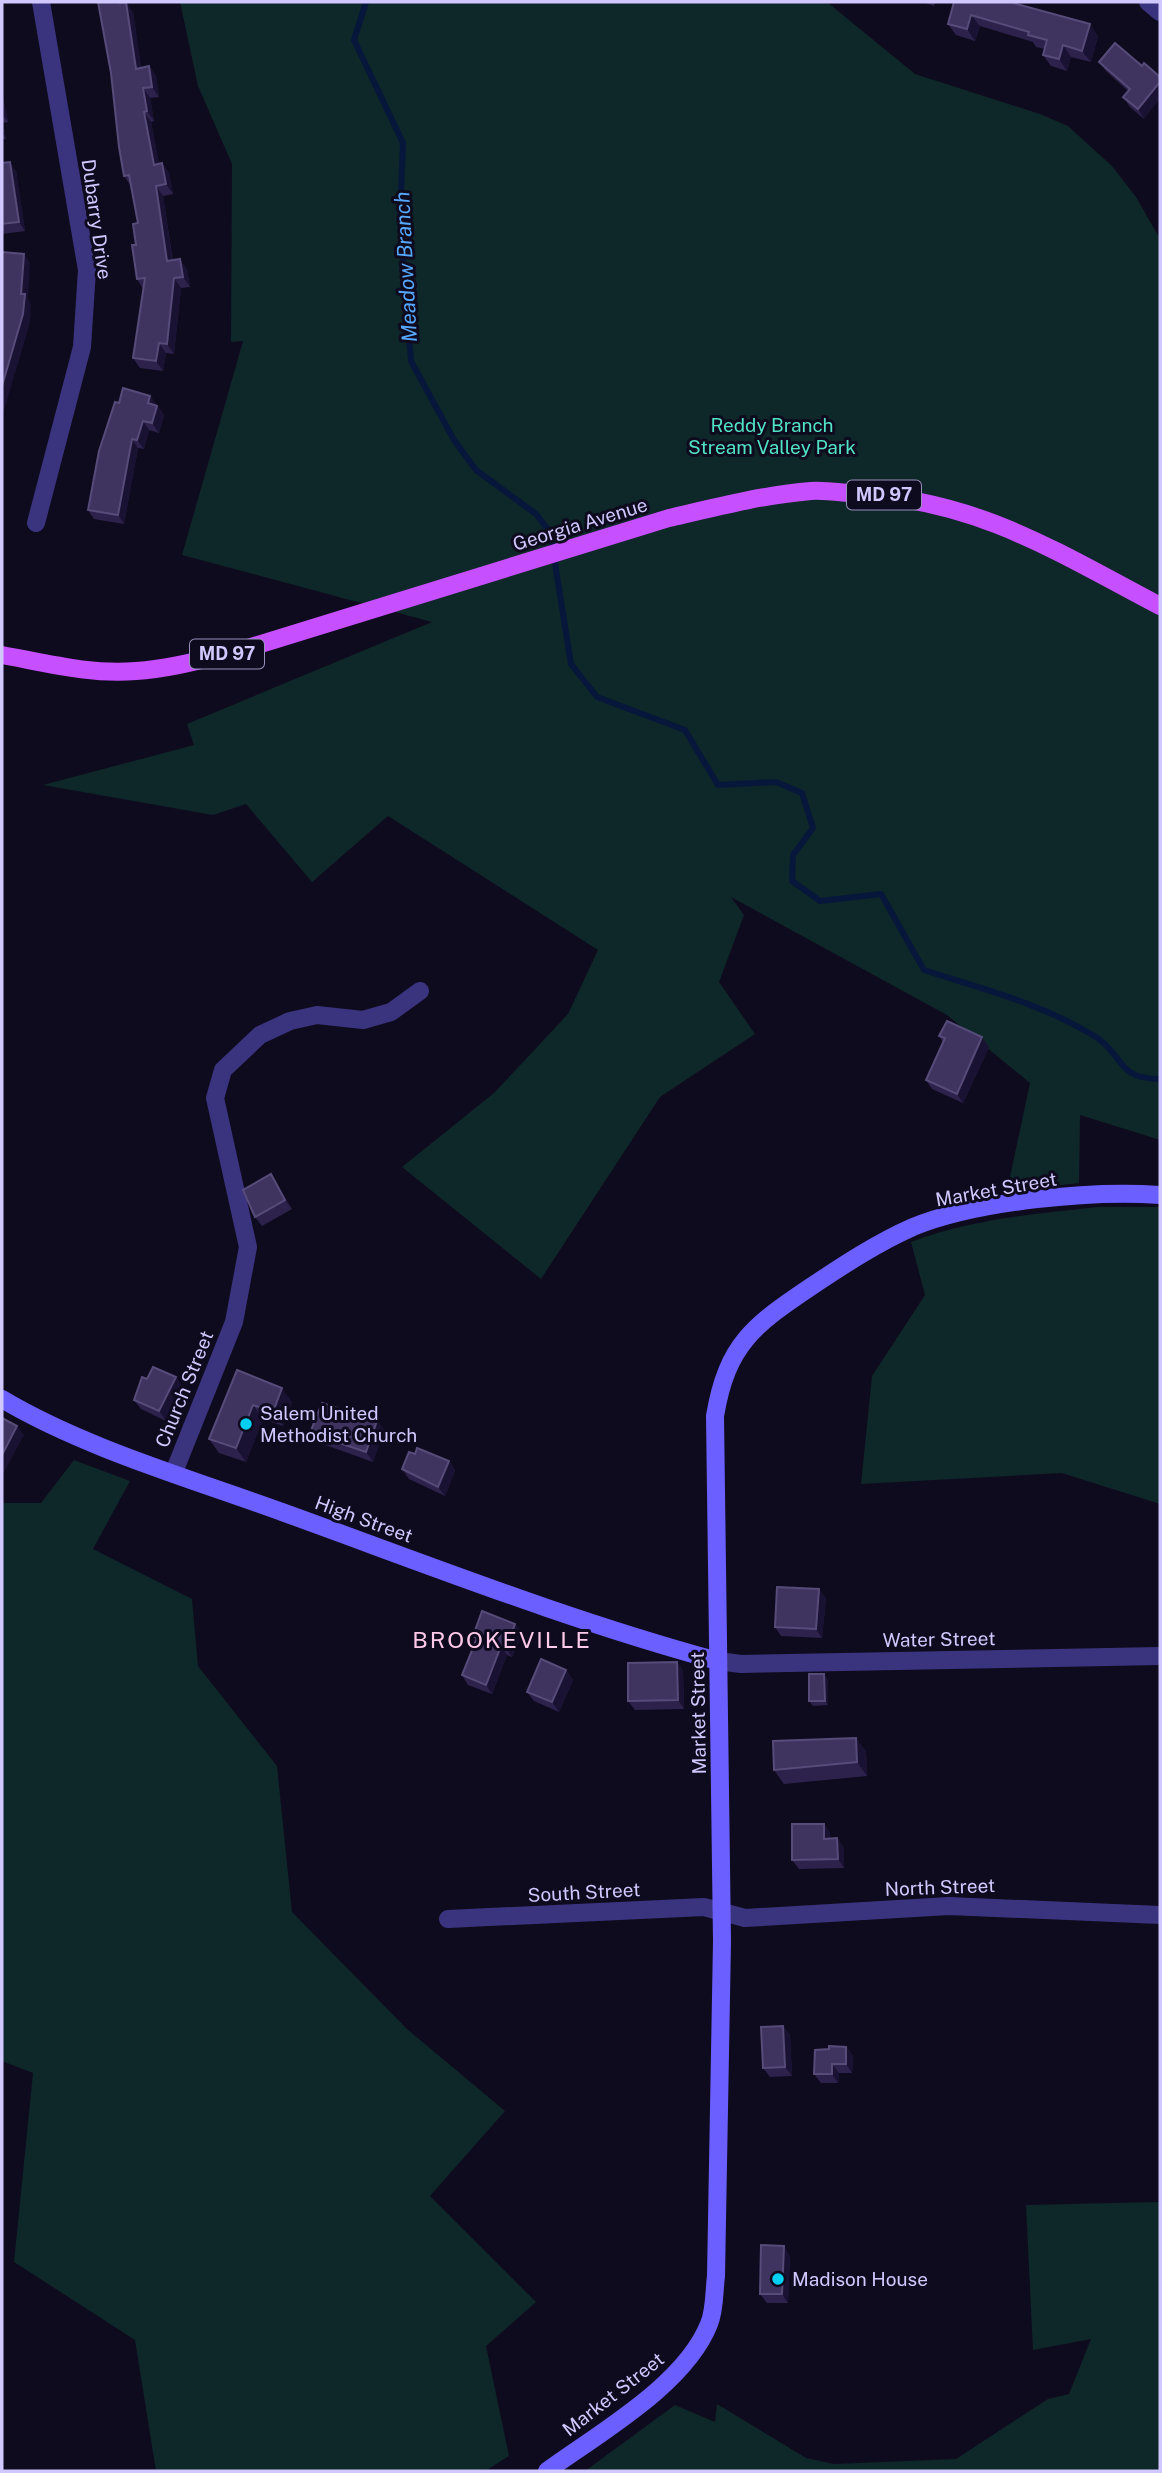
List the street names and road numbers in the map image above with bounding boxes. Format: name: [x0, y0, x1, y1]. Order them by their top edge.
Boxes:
street label: Dubarry Drive: [78, 157, 116, 281]
road number: MD 97: [847, 480, 921, 509]
street label: Georgia Avenue: [510, 493, 650, 555]
road number: MD 97: [190, 640, 264, 668]
street label: Market Street: [934, 1168, 1058, 1210]
street label: Church Street: [151, 1328, 217, 1450]
street label: High Street: [312, 1491, 416, 1547]
street label: Water Street: [882, 1627, 996, 1651]
street label: Market Street: [686, 1651, 710, 1775]
street label: North Street: [884, 1874, 996, 1900]
street label: South Street: [527, 1878, 641, 1906]
street label: Market Street: [558, 2348, 668, 2440]

